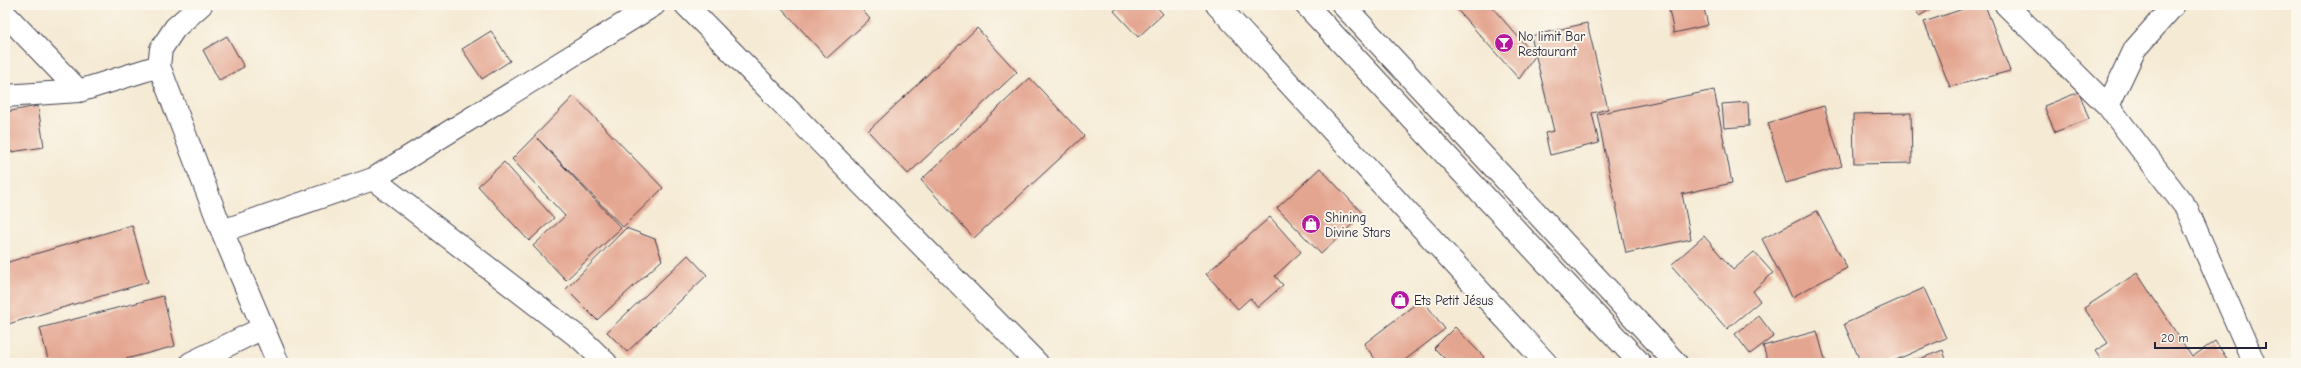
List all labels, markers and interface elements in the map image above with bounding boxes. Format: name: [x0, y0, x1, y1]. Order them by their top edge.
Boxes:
place label: No limit Bar Restaurant: [1518, 29, 1586, 59]
bar icon: No limit Bar Restaurant: [1493, 32, 1515, 54]
place label: Shining Divine Stars: [1325, 210, 1390, 240]
shop icon: Shining Divine Stars: [1300, 213, 1322, 235]
shop icon: Ets Petit Jésus: [1389, 289, 1411, 311]
place label: Ets Petit Jésus: [1414, 293, 1493, 308]
scale bar: [2155, 324, 2266, 350]
text: 20 m: [2161, 331, 2189, 345]

